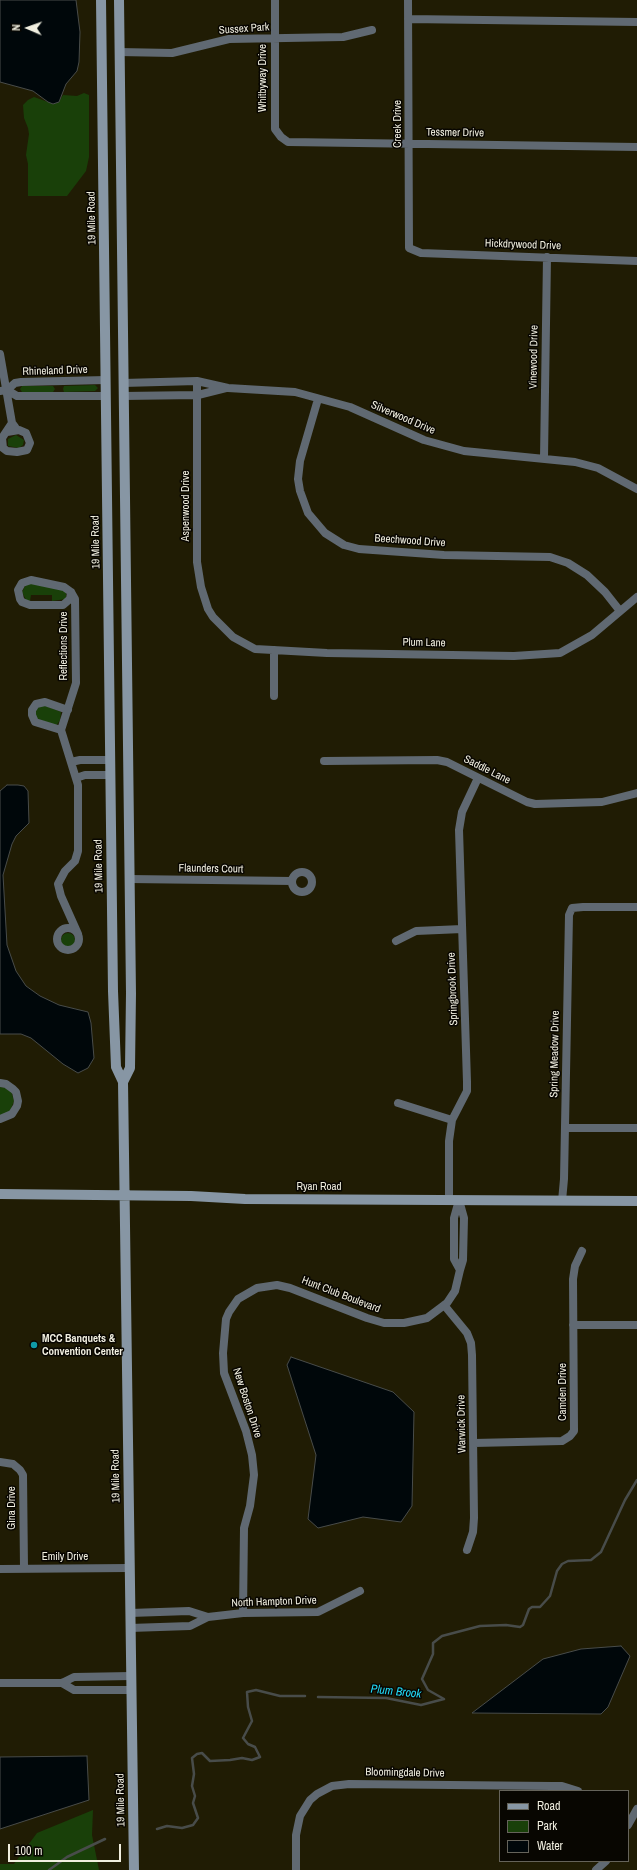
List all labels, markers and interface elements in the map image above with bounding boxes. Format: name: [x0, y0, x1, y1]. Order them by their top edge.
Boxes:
north arrow: [8, 8, 48, 48]
street label: Sussex Park: [218, 21, 270, 37]
text: N: [9, 24, 23, 31]
street label: Whitbyway Drive: [256, 44, 270, 112]
street label: Creek Drive: [391, 100, 405, 148]
street label: Tessmer Drive: [426, 126, 484, 140]
street label: 19 Mile Road: [85, 191, 99, 245]
street label: Hickdrywood Drive: [485, 237, 561, 253]
street label: Vinewood Drive: [527, 325, 541, 389]
street label: Rhineland Drive: [22, 363, 88, 379]
street label: Silverwood Drive: [369, 399, 437, 437]
street label: Aspenwood Drive: [179, 470, 193, 542]
street label: 19 Mile Road: [89, 515, 103, 569]
street label: Beechwood Drive: [374, 532, 446, 550]
street label: Reflections Drive: [57, 611, 71, 681]
street label: Plum Lane: [402, 636, 446, 650]
street label: Saddle Lane: [461, 753, 513, 787]
street label: 19 Mile Road: [92, 839, 106, 893]
street label: Flaunders Court: [179, 862, 243, 876]
street label: Springbrook Drive: [445, 952, 461, 1026]
street label: Spring Meadow Drive: [548, 1010, 562, 1098]
street label: Ryan Road: [296, 1180, 342, 1194]
street label: Hunt Club Boulevard: [300, 1274, 382, 1316]
place label: MCC Banquets & Convention Center: [42, 1332, 123, 1358]
marker: MCC Banquets & Convention Center: [29, 1340, 39, 1350]
street label: Camden Drive: [556, 1363, 570, 1421]
street label: New Boston Drive: [229, 1366, 265, 1440]
street label: Warwick Drive: [455, 1395, 469, 1453]
street label: 19 Mile Road: [109, 1449, 123, 1503]
street label: Gina Drive: [5, 1486, 19, 1530]
street label: Emily Drive: [42, 1550, 88, 1564]
street label: North Hampton Drive: [231, 1594, 317, 1610]
water label: Plum Brook: [370, 1682, 422, 1702]
street label: Bloomingdale Drive: [365, 1766, 445, 1780]
street label: 19 Mile Road: [114, 1773, 128, 1827]
legend: [499, 1790, 629, 1862]
text: Road: [537, 1798, 561, 1814]
text: Park: [537, 1818, 557, 1834]
scale bar: [10, 1836, 123, 1862]
text: Water: [537, 1838, 563, 1854]
text: 100 m: [15, 1843, 42, 1859]

